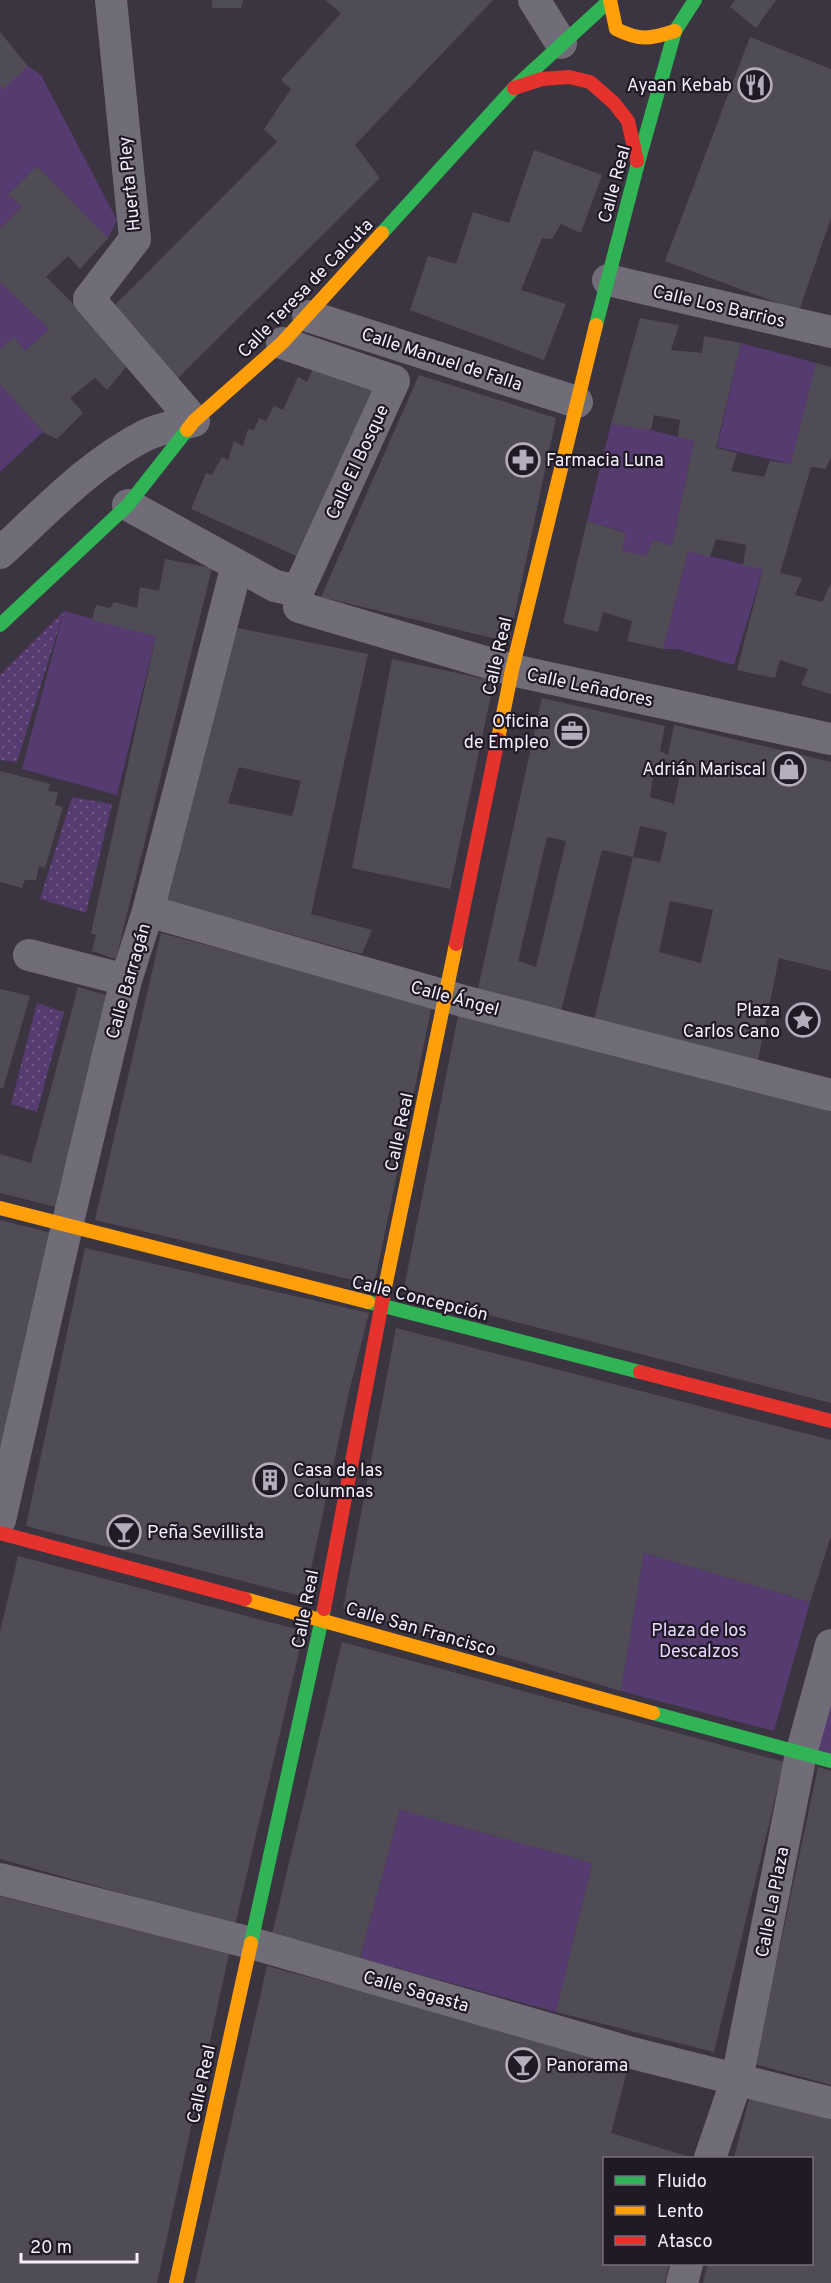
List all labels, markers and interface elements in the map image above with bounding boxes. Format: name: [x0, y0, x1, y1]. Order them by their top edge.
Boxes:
restaurant icon: Ayaan Kebab: [737, 67, 773, 103]
place label: Ayaan Kebab: [627, 75, 732, 98]
street label: Huerta Pley: [114, 135, 147, 232]
street label: Calle Real: [594, 143, 637, 226]
street label: Calle Teresa de Calcuta: [233, 214, 379, 364]
street label: Calle Los Barrios: [650, 281, 787, 334]
street label: Calle Manuel de Falla: [358, 324, 525, 397]
street label: Calle El Bosque: [322, 402, 395, 524]
pharmacy icon: Farmacia Luna: [505, 442, 541, 478]
place label: Farmacia Luna: [546, 450, 664, 473]
street label: Calle Real: [478, 615, 519, 698]
street label: Calle Leñadores: [524, 664, 655, 713]
place label: Oficina de Empleo: [464, 711, 549, 755]
office icon: Oficina de Empleo: [554, 713, 590, 749]
shop icon: Adrián Mariscal: [771, 751, 807, 787]
place label: Adrián Mariscal: [642, 759, 766, 782]
street label: Calle Barragán: [102, 921, 157, 1042]
street label: Calle Ángel: [408, 975, 502, 1022]
place label: Plaza Carlos Cano: [683, 1000, 780, 1044]
place icon: Plaza Carlos Cano: [785, 1002, 821, 1038]
street label: Calle Real: [381, 1091, 420, 1174]
street label: Calle Concepción: [349, 1271, 490, 1328]
place label: Casa de las Columnas: [293, 1460, 383, 1504]
building icon: Casa de las Columnas: [252, 1462, 288, 1498]
bar icon: Peña Sevillista: [106, 1514, 142, 1550]
place label: Peña Sevillista: [147, 1522, 264, 1545]
street label: Calle Real: [288, 1568, 325, 1651]
street label: Calle San Francisco: [343, 1598, 499, 1663]
park label: Plaza de los Descalzos: [651, 1620, 747, 1664]
street label: Calle La Plaza: [751, 1845, 795, 1960]
street label: Calle Sagasta: [360, 1966, 471, 2019]
street label: Calle Real: [183, 2043, 222, 2126]
bar icon: Panorama: [505, 2047, 541, 2083]
place label: Panorama: [546, 2055, 628, 2078]
legend: [603, 2157, 813, 2265]
text: Fluido: [657, 2171, 707, 2194]
text: Lento: [657, 2201, 703, 2224]
scale bar: [21, 2226, 136, 2264]
text: Atasco: [657, 2231, 713, 2254]
text: 20 m: [30, 2237, 72, 2260]

